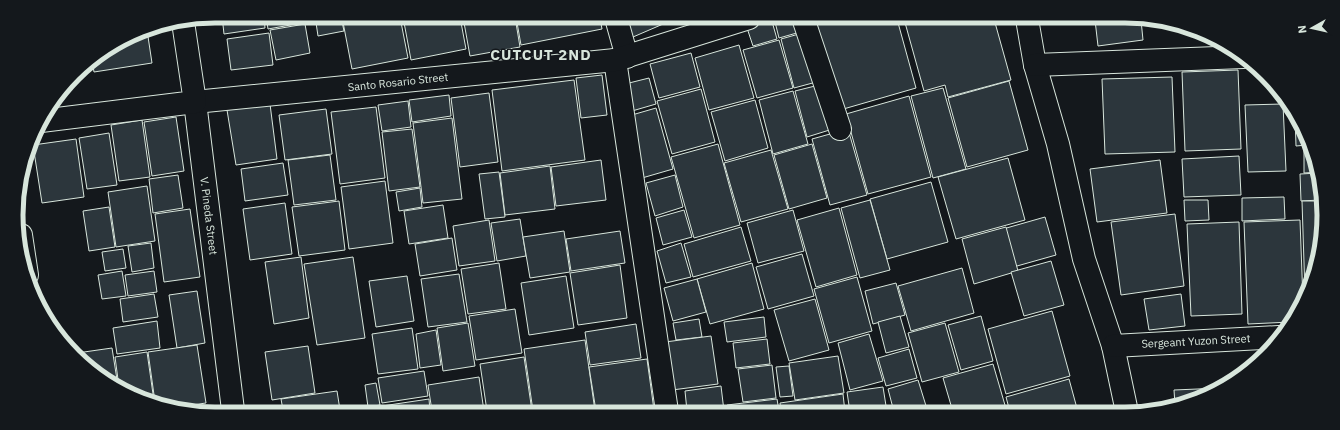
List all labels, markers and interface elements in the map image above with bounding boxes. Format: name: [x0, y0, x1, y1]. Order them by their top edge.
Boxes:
north arrow: [1292, 8, 1332, 48]
text: N: [1295, 24, 1310, 34]
district label: CUTCUT 2ND: [490, 45, 592, 64]
street label: Santo Rosario Street: [347, 70, 449, 94]
street label: V. Pineda Street: [197, 176, 221, 256]
street label: Sergeant Yuzon Street: [1141, 331, 1251, 351]

